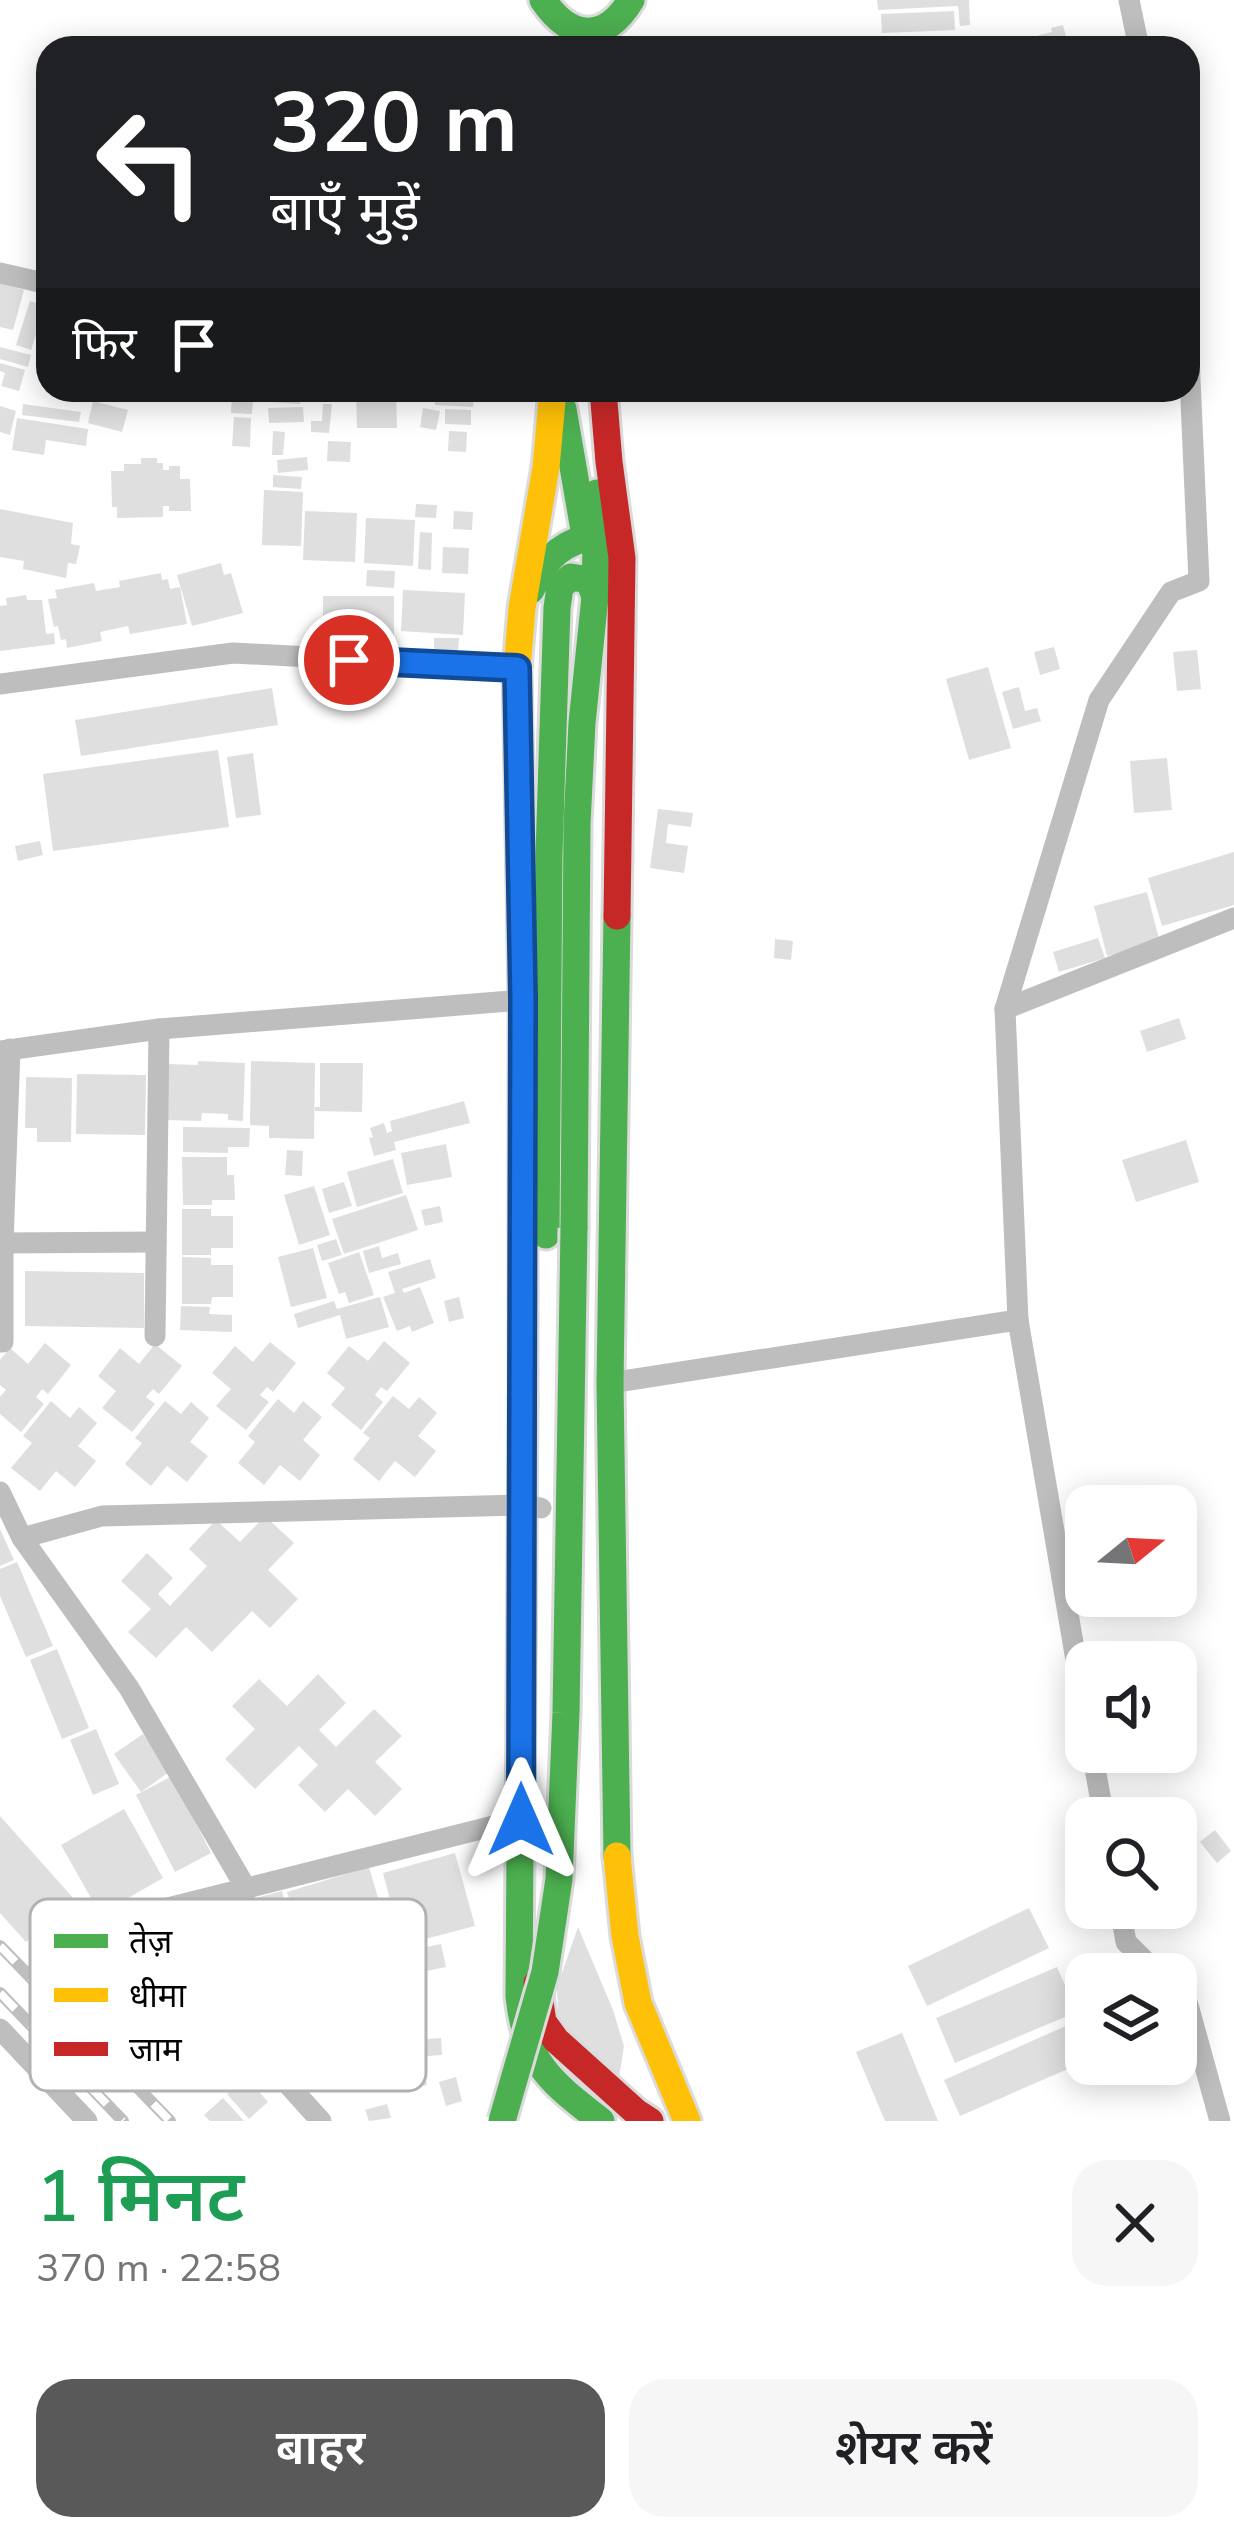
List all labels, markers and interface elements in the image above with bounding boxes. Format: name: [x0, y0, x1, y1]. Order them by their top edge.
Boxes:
text: 320 m: [270, 66, 518, 181]
icon: left: [72, 84, 228, 240]
text: बाएँ मुड़ें: [270, 175, 420, 249]
icon: arrive: [161, 312, 227, 378]
text: फिर: [72, 314, 137, 375]
pin: [298, 609, 400, 711]
icon: arrive: [316, 627, 382, 693]
north arrow: [1065, 1485, 1197, 1617]
map controls: [1065, 1485, 1197, 2085]
button: sound: [1065, 1641, 1197, 1773]
position arrow: [458, 1757, 584, 1883]
button: search: [1065, 1797, 1197, 1929]
legend: [30, 1899, 426, 2091]
text: तेज़: [129, 1920, 173, 1965]
button: layers: [1065, 1953, 1197, 2085]
text: धीमा: [129, 1974, 188, 2019]
text: जाम: [129, 2028, 183, 2073]
text: 1 मिनट: [36, 2148, 244, 2246]
button: close: [1072, 2160, 1198, 2286]
text: 370 m · 22:58: [36, 2242, 281, 2295]
button: बाहर: [36, 2379, 605, 2517]
button: शेयर करें: [629, 2379, 1198, 2517]

